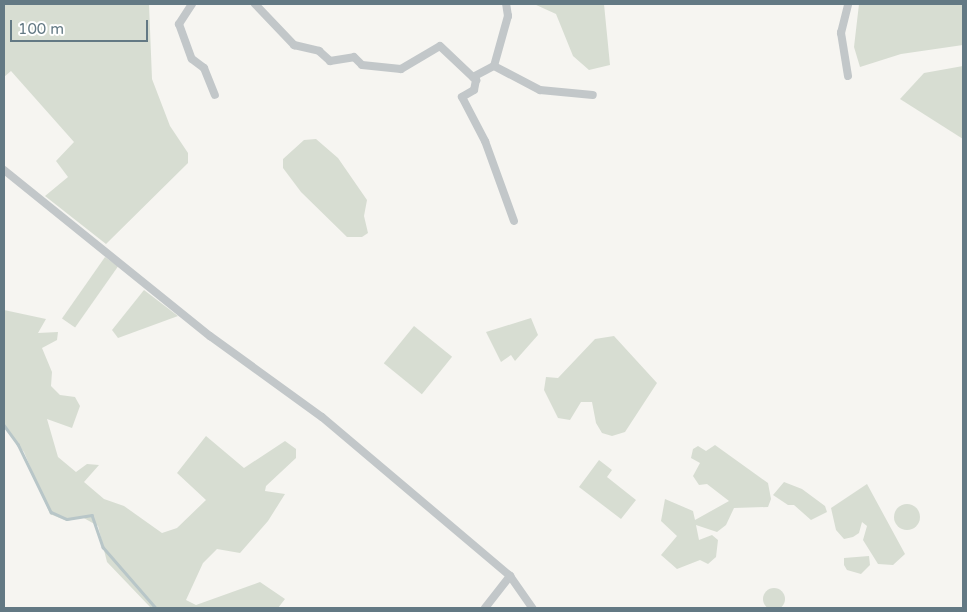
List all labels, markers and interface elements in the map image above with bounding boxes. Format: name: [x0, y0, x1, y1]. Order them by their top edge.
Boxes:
scale bar: [12, 10, 150, 42]
text: 100 m: [18, 20, 64, 38]

